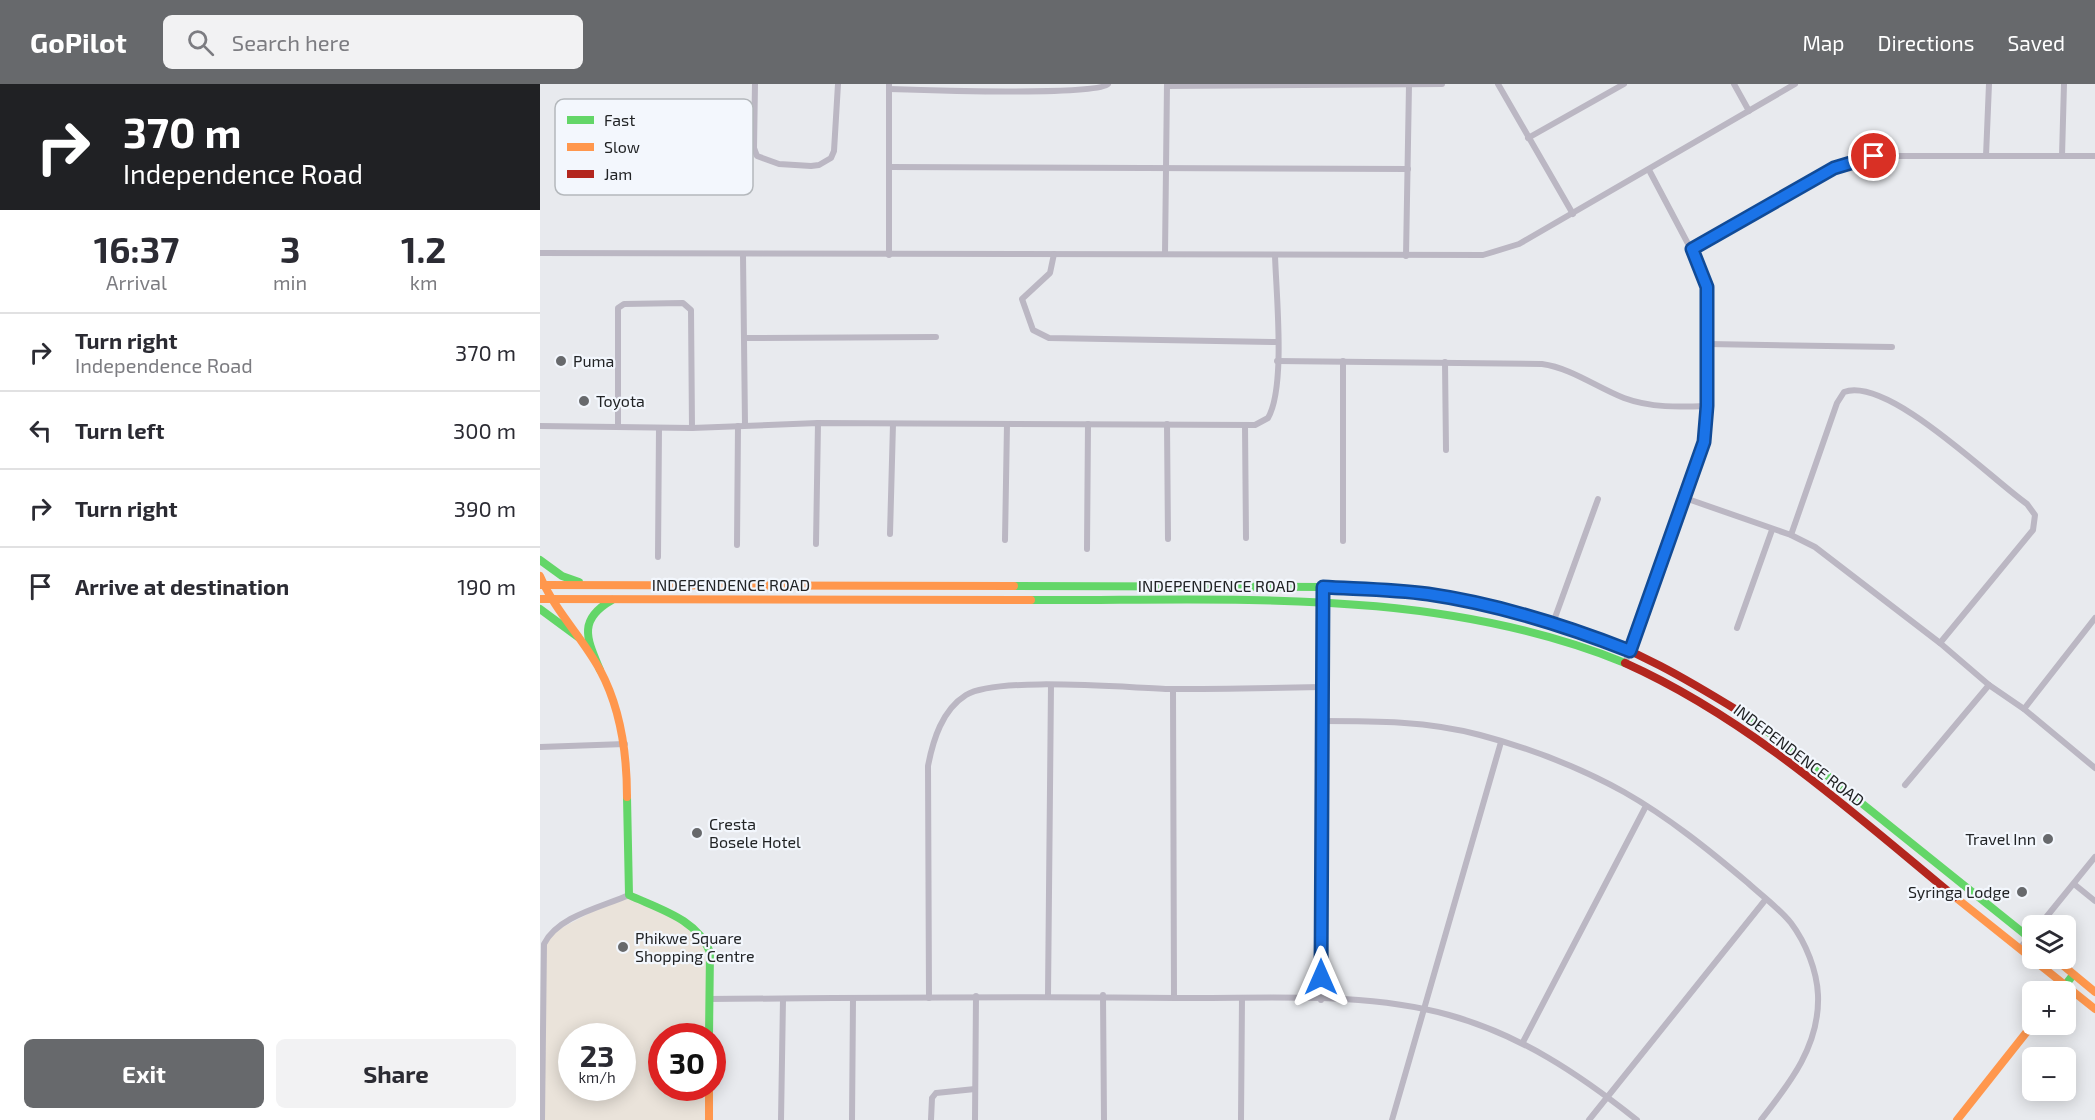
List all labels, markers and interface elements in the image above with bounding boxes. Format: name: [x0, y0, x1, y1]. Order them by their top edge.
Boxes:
search box: [163, 15, 583, 69]
text: GoPilot: [30, 25, 127, 59]
icon: search: [184, 26, 217, 59]
text: Search here: [232, 29, 350, 55]
text: Map: [1802, 30, 1845, 55]
text: Directions: [1878, 30, 1974, 55]
text: Saved: [2007, 30, 2065, 55]
legend: [555, 99, 753, 195]
text: 370 m: [123, 106, 242, 156]
icon: right: [24, 108, 102, 186]
text: Fast: [604, 110, 635, 129]
pin: [1848, 130, 1899, 181]
text: Slow: [604, 137, 640, 156]
icon: arrive: [1857, 139, 1890, 172]
text: Independence Road: [123, 157, 363, 189]
text: Jam: [604, 164, 632, 183]
text: 16:37: [94, 227, 179, 270]
text: 3: [280, 227, 300, 270]
text: 1.2: [401, 227, 446, 270]
text: Arrival: [106, 270, 167, 294]
text: min: [273, 270, 307, 294]
text: km: [410, 270, 437, 294]
text: Turn right: [75, 327, 177, 353]
icon: right: [24, 336, 57, 369]
text: 370 m: [455, 339, 516, 365]
place label: Puma: [573, 351, 614, 370]
text: Independence Road: [75, 353, 253, 377]
marker: Puma: [554, 354, 568, 368]
place label: Toyota: [596, 391, 645, 410]
marker: Toyota: [577, 394, 591, 408]
icon: left: [24, 414, 57, 447]
text: Turn left: [75, 417, 164, 443]
text: 300 m: [453, 417, 516, 443]
icon: right: [24, 492, 57, 525]
text: Turn right: [75, 495, 177, 521]
text: 390 m: [454, 495, 516, 521]
icon: arrive: [24, 570, 57, 603]
text: Arrive at destination: [75, 573, 289, 599]
text: 190 m: [457, 573, 516, 599]
street label: INDEPENDENCE ROAD: [652, 575, 810, 594]
street label: INDEPENDENCE ROAD: [1138, 576, 1296, 595]
street label: INDEPENDENCE ROAD: [1730, 699, 1868, 810]
place label: Cresta Bosele Hotel: [709, 814, 801, 851]
marker: Cresta Bosele Hotel: [690, 826, 704, 840]
place label: Travel Inn: [1965, 829, 2036, 848]
marker: Travel Inn: [2041, 832, 2055, 846]
place label: Syringa Lodge: [1908, 882, 2010, 901]
marker: Syringa Lodge: [2015, 885, 2029, 899]
map controls: [2022, 915, 2076, 1101]
button: layers: [2022, 915, 2076, 969]
place label: Phikwe Square Shopping Centre: [635, 928, 755, 965]
marker: Phikwe Square Shopping Centre: [616, 940, 630, 954]
position arrow: [1289, 945, 1353, 1009]
button: +: [2022, 981, 2076, 1035]
speed limit sign: 30: [648, 1023, 726, 1101]
text: 23: [580, 1037, 614, 1073]
button: Exit: [24, 1039, 264, 1108]
button: Share: [276, 1039, 516, 1108]
button: −: [2022, 1047, 2076, 1101]
text: km/h: [578, 1068, 616, 1086]

